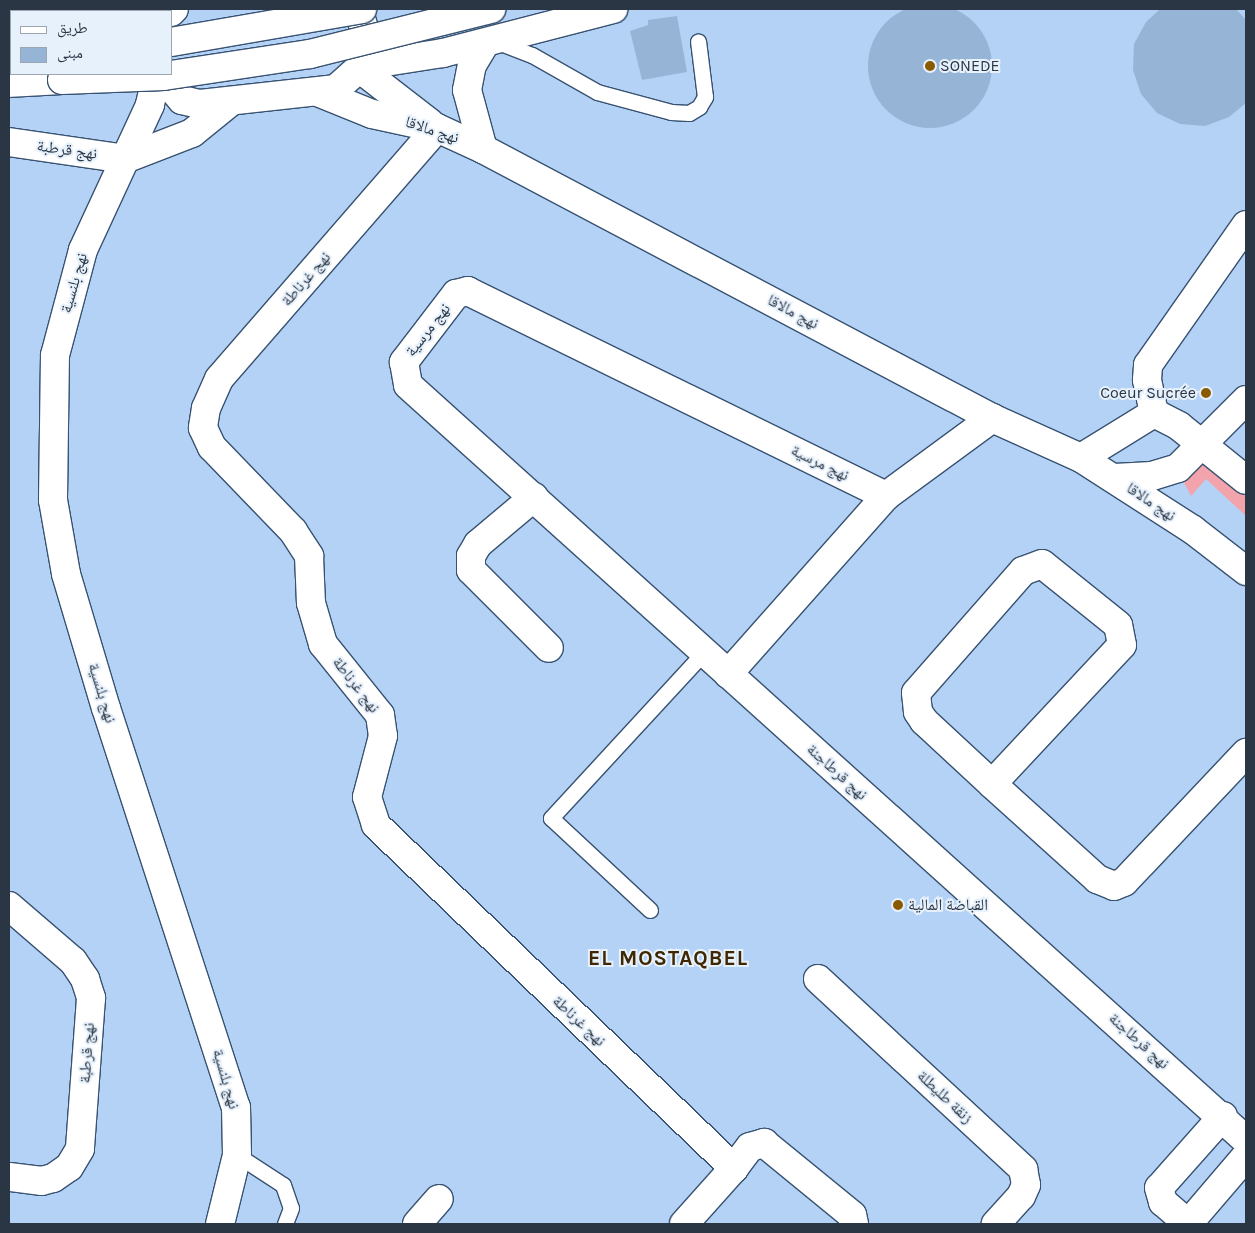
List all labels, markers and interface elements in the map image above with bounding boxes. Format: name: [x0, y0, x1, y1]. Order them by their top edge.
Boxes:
legend: [10, 10, 172, 75]
text: طريق: [57, 19, 88, 37]
text: مبنى: [57, 44, 83, 62]
place label: SONEDE: [940, 56, 999, 76]
marker: SONEDE: [924, 60, 936, 72]
street label: نهج مالاقا: [403, 112, 461, 148]
street label: نهج قرطبة: [36, 136, 98, 164]
street label: نهج غرناطة: [277, 248, 335, 310]
street label: نهج بلنسية: [56, 251, 92, 315]
street label: نهج مالاقا: [764, 291, 822, 333]
street label: نهج مرسية: [401, 300, 455, 360]
place label: Coeur Sucrée: [1100, 383, 1196, 403]
marker: Coeur Sucrée: [1200, 387, 1212, 399]
street label: نهج مرسية: [788, 441, 852, 485]
street label: نهج مالاقا: [1123, 479, 1179, 525]
street label: نهج غرناطة: [328, 653, 384, 717]
street label: نهج بلنسية: [84, 661, 120, 725]
street label: نهج قرطاجنة: [803, 740, 871, 804]
place label: القباضة المالية: [908, 895, 988, 915]
marker: القباضة المالية: [892, 899, 904, 911]
district label: EL MOSTAQBEL: [586, 945, 750, 971]
street label: نهج غرناطة: [548, 992, 610, 1050]
street label: نهج قرطاجنة: [1105, 1009, 1173, 1073]
street label: نهج قرطبة: [75, 1022, 99, 1084]
street label: نهج بلنسية: [208, 1047, 244, 1111]
street label: زنقة طليطلة: [913, 1066, 977, 1128]

